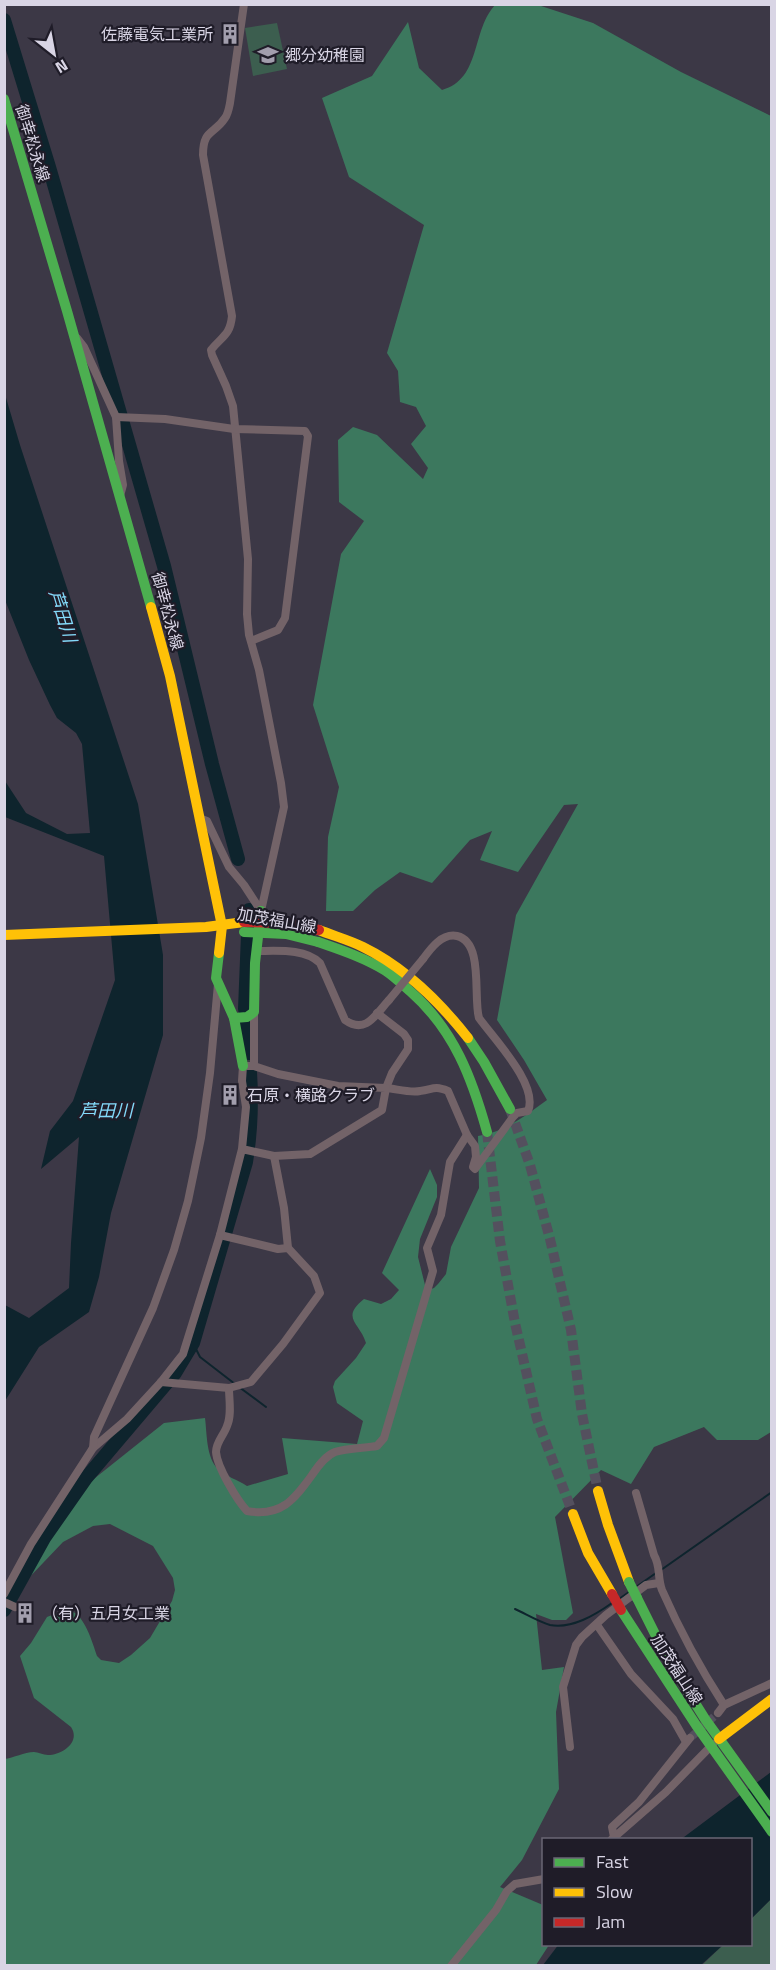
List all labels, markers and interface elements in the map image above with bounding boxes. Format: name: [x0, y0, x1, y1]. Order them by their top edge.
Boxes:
place label: 佐藤電気工業所: [101, 22, 213, 46]
building icon: 佐藤電気工業所: [218, 22, 242, 46]
north arrow: [24, 24, 84, 84]
school or university icon: 郷分幼稚園: [256, 43, 280, 67]
place label: 郷分幼稚園: [285, 43, 365, 67]
text: N: [51, 54, 73, 80]
street label: 御幸松永線: [10, 101, 56, 185]
street label: 御幸松永線: [146, 569, 190, 653]
water label: 芦田川: [42, 586, 84, 648]
street label: 加茂福山線: [236, 901, 318, 939]
building icon: 石原・横路クラブ: [218, 1083, 242, 1107]
place label: 石原・横路クラブ: [247, 1083, 375, 1107]
water label: 芦田川: [79, 1097, 135, 1124]
building icon: （有）五月女工業: [13, 1601, 37, 1625]
place label: （有）五月女工業: [42, 1601, 170, 1625]
street label: 加茂福山線: [645, 1629, 709, 1709]
legend: [542, 1838, 752, 1946]
text: Fast: [596, 1848, 629, 1875]
text: Slow: [596, 1878, 633, 1905]
text: Jam: [596, 1908, 625, 1935]

